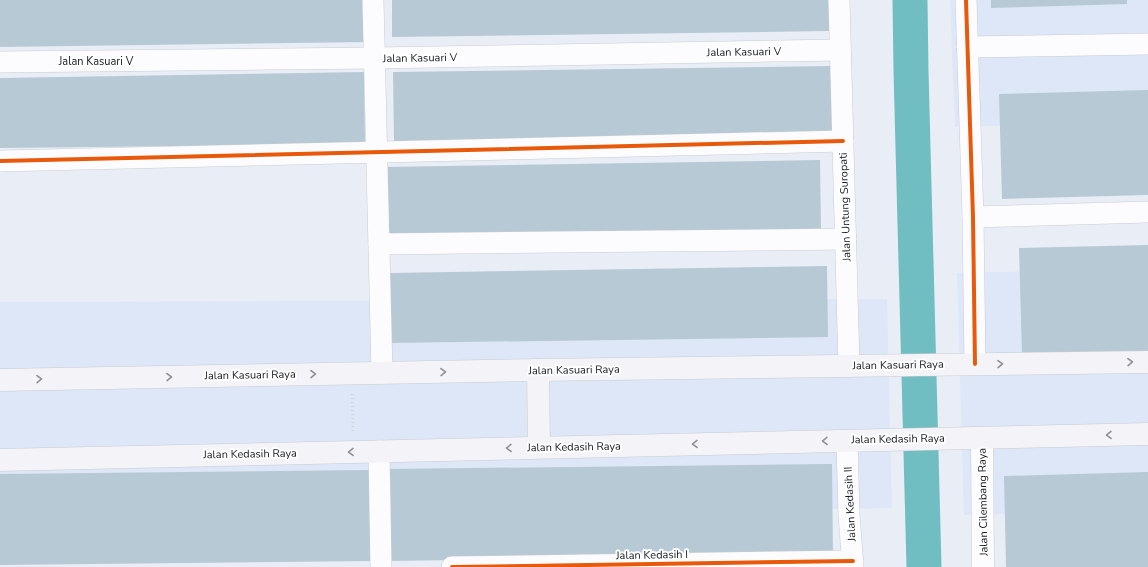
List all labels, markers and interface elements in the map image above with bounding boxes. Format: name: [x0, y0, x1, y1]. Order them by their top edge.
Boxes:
street label: Jalan Kasuari V: [706, 44, 782, 60]
street label: Jalan Kasuari V: [382, 50, 458, 66]
street label: Jalan Kasuari V: [58, 54, 134, 69]
street label: Jalan Untung Suropati: [836, 152, 854, 263]
street label: Jalan Kasuari Raya: [851, 357, 944, 373]
one-way arrow: [1127, 358, 1133, 366]
one-way arrow: [997, 359, 1003, 368]
street label: Jalan Kasuari Raya: [527, 362, 620, 378]
street label: Jalan Kasuari Raya: [203, 367, 296, 383]
one-way arrow: [440, 368, 446, 376]
one-way arrow: [310, 370, 316, 378]
one-way arrow: [166, 373, 172, 381]
one-way arrow: [36, 375, 42, 384]
street label: Jalan Kedasih Raya: [850, 431, 945, 447]
one-way arrow: [1106, 431, 1112, 439]
one-way arrow: [822, 437, 828, 445]
street label: Jalan Kedasih Raya: [526, 439, 621, 455]
one-way arrow: [692, 440, 698, 448]
one-way arrow: [506, 444, 512, 452]
street label: Jalan Kedasih Raya: [202, 446, 297, 462]
one-way arrow: [348, 448, 354, 456]
street label: Jalan Cilembang Raya: [975, 448, 991, 557]
street label: Jalan Kedasih II: [841, 466, 860, 543]
street label: Jalan Kedasih I: [615, 547, 688, 563]

